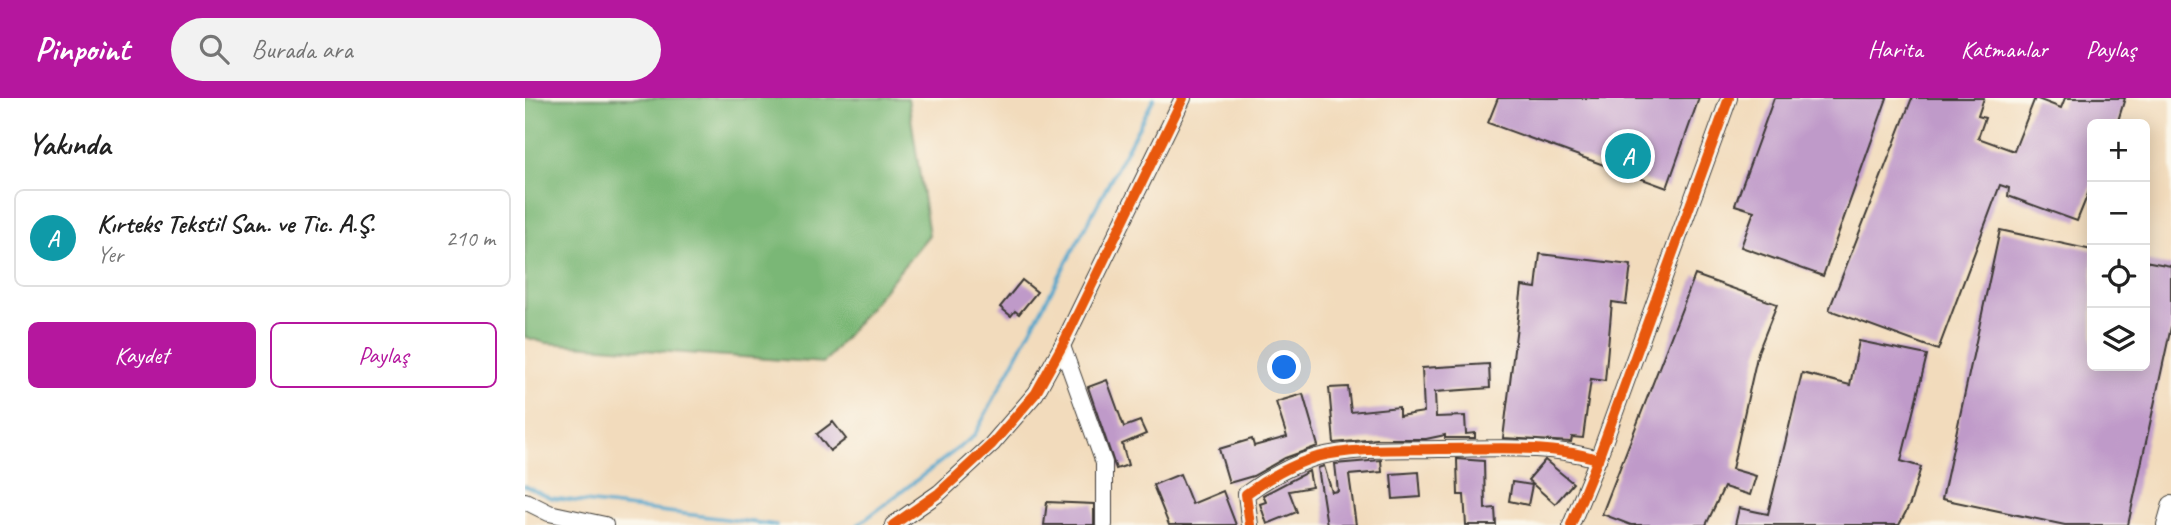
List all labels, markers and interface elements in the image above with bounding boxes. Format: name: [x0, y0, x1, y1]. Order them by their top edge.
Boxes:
search box: [171, 18, 661, 81]
text: Pinpoint: [35, 28, 129, 70]
icon: search: [195, 30, 233, 68]
text: Burada ara: [251, 33, 353, 66]
text: Harita: [1868, 34, 1923, 64]
text: Katmanlar: [1961, 34, 2048, 64]
text: Paylaş: [2086, 34, 2136, 64]
map controls: [2087, 119, 2150, 371]
button: +: [2087, 119, 2150, 182]
text: Yakında: [28, 125, 110, 163]
pin: A: [1605, 130, 1651, 182]
button: −: [2087, 182, 2150, 245]
text: Kırteks Tekstil San. ve Tic. A.Ş.: [97, 207, 375, 240]
text: A: [47, 224, 59, 253]
text: 210 m: [446, 224, 495, 253]
text: Yer: [97, 240, 123, 269]
button: locate: [2087, 245, 2150, 308]
button: layers: [2087, 308, 2150, 371]
button: Kaydet: [28, 322, 256, 388]
button: Paylaş: [270, 322, 497, 388]
your location: [1267, 350, 1301, 384]

